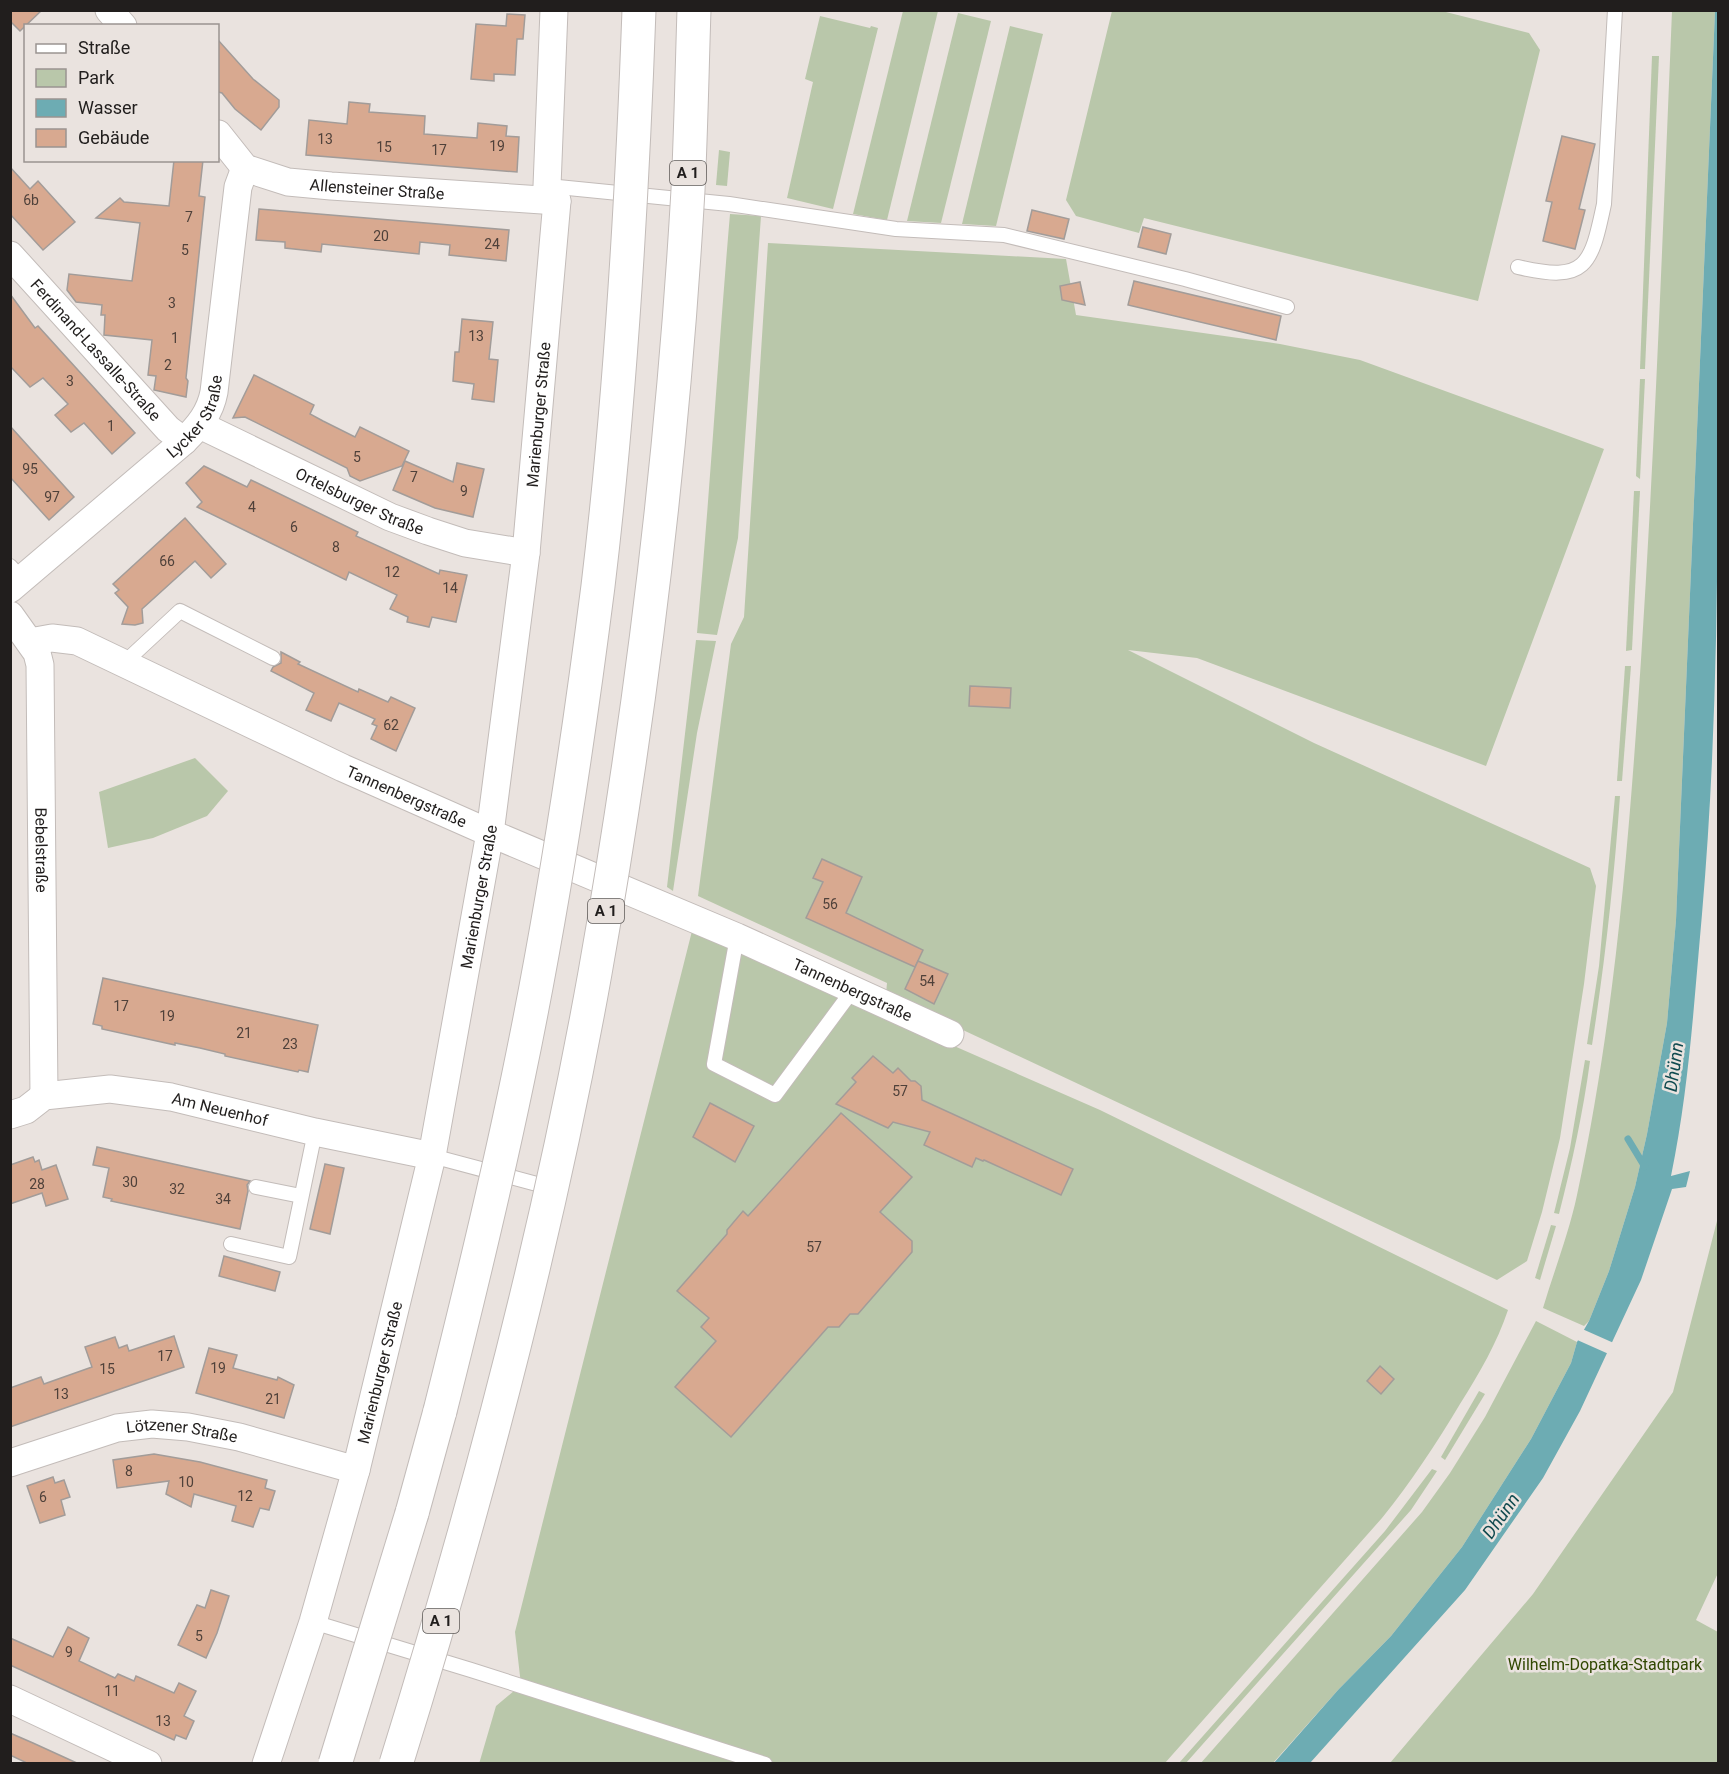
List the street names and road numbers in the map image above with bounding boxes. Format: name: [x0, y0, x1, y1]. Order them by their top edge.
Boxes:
road number: A 1: [670, 161, 706, 185]
street label: Allensteiner Straße: [309, 175, 445, 203]
street label: Ferdinand-Lassalle-Straße: [26, 275, 165, 425]
street label: Marienburger Straße: [523, 341, 555, 488]
street label: Lycker Straße: [163, 374, 226, 462]
street label: Ortelsburger Straße: [292, 464, 426, 539]
street label: Tannenbergstraße: [344, 762, 470, 832]
street label: Bebelstraße: [31, 807, 51, 893]
street label: Marienburger Straße: [457, 824, 501, 970]
road number: A 1: [588, 899, 624, 923]
street label: Tannenbergstraße: [790, 955, 915, 1026]
street label: Am Neuenhof: [170, 1089, 270, 1130]
street label: Marienburger Straße: [354, 1299, 407, 1446]
street label: Lötzener Straße: [125, 1415, 239, 1446]
road number: A 1: [423, 1609, 459, 1633]

